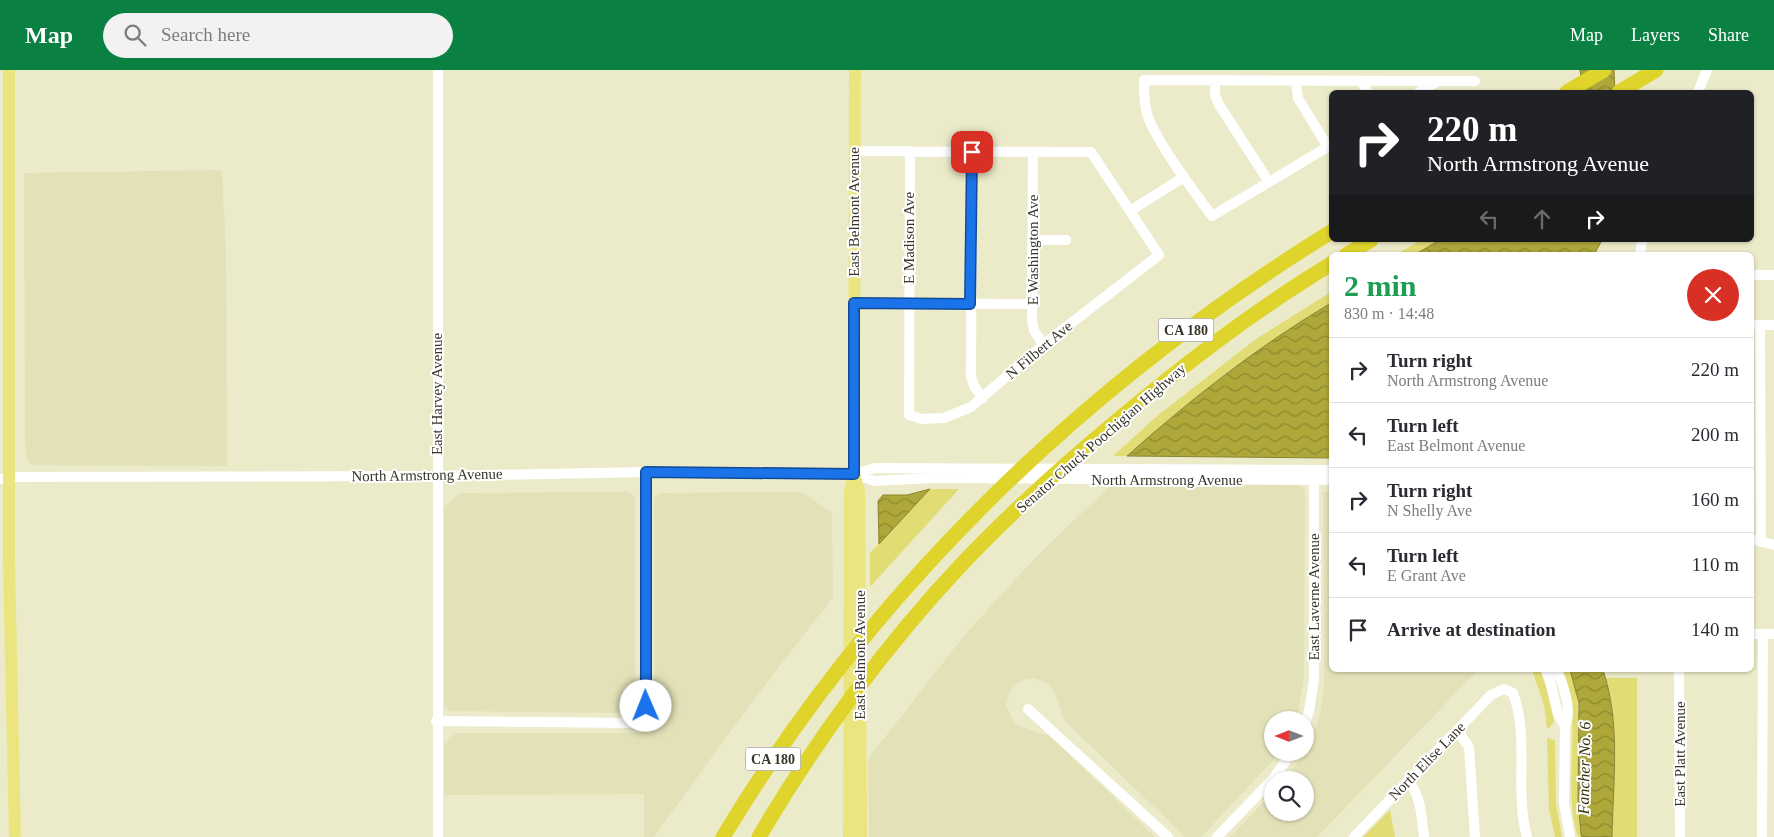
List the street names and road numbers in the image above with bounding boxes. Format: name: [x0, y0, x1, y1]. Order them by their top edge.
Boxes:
street label: East Belmont Avenue: [846, 147, 862, 277]
street label: E Madison Ave: [901, 192, 917, 284]
street label: E Washington Ave: [1025, 194, 1041, 305]
street label: N Filbert Ave: [1003, 318, 1076, 382]
road number: CA 180: [1158, 318, 1214, 342]
street label: East Harvey Avenue: [429, 333, 445, 455]
street label: Senator Chuck Poochigian Highway: [1013, 360, 1189, 516]
street label: North Armstrong Avenue: [351, 466, 503, 484]
street label: North Armstrong Avenue: [1091, 472, 1243, 488]
street label: East Laverne Avenue: [1306, 533, 1322, 661]
street label: East Belmont Avenue: [852, 590, 868, 720]
street label: East Platt Avenue: [1672, 701, 1688, 807]
street label: North Elise Lane: [1386, 718, 1469, 803]
road number: CA 180: [746, 748, 800, 771]

